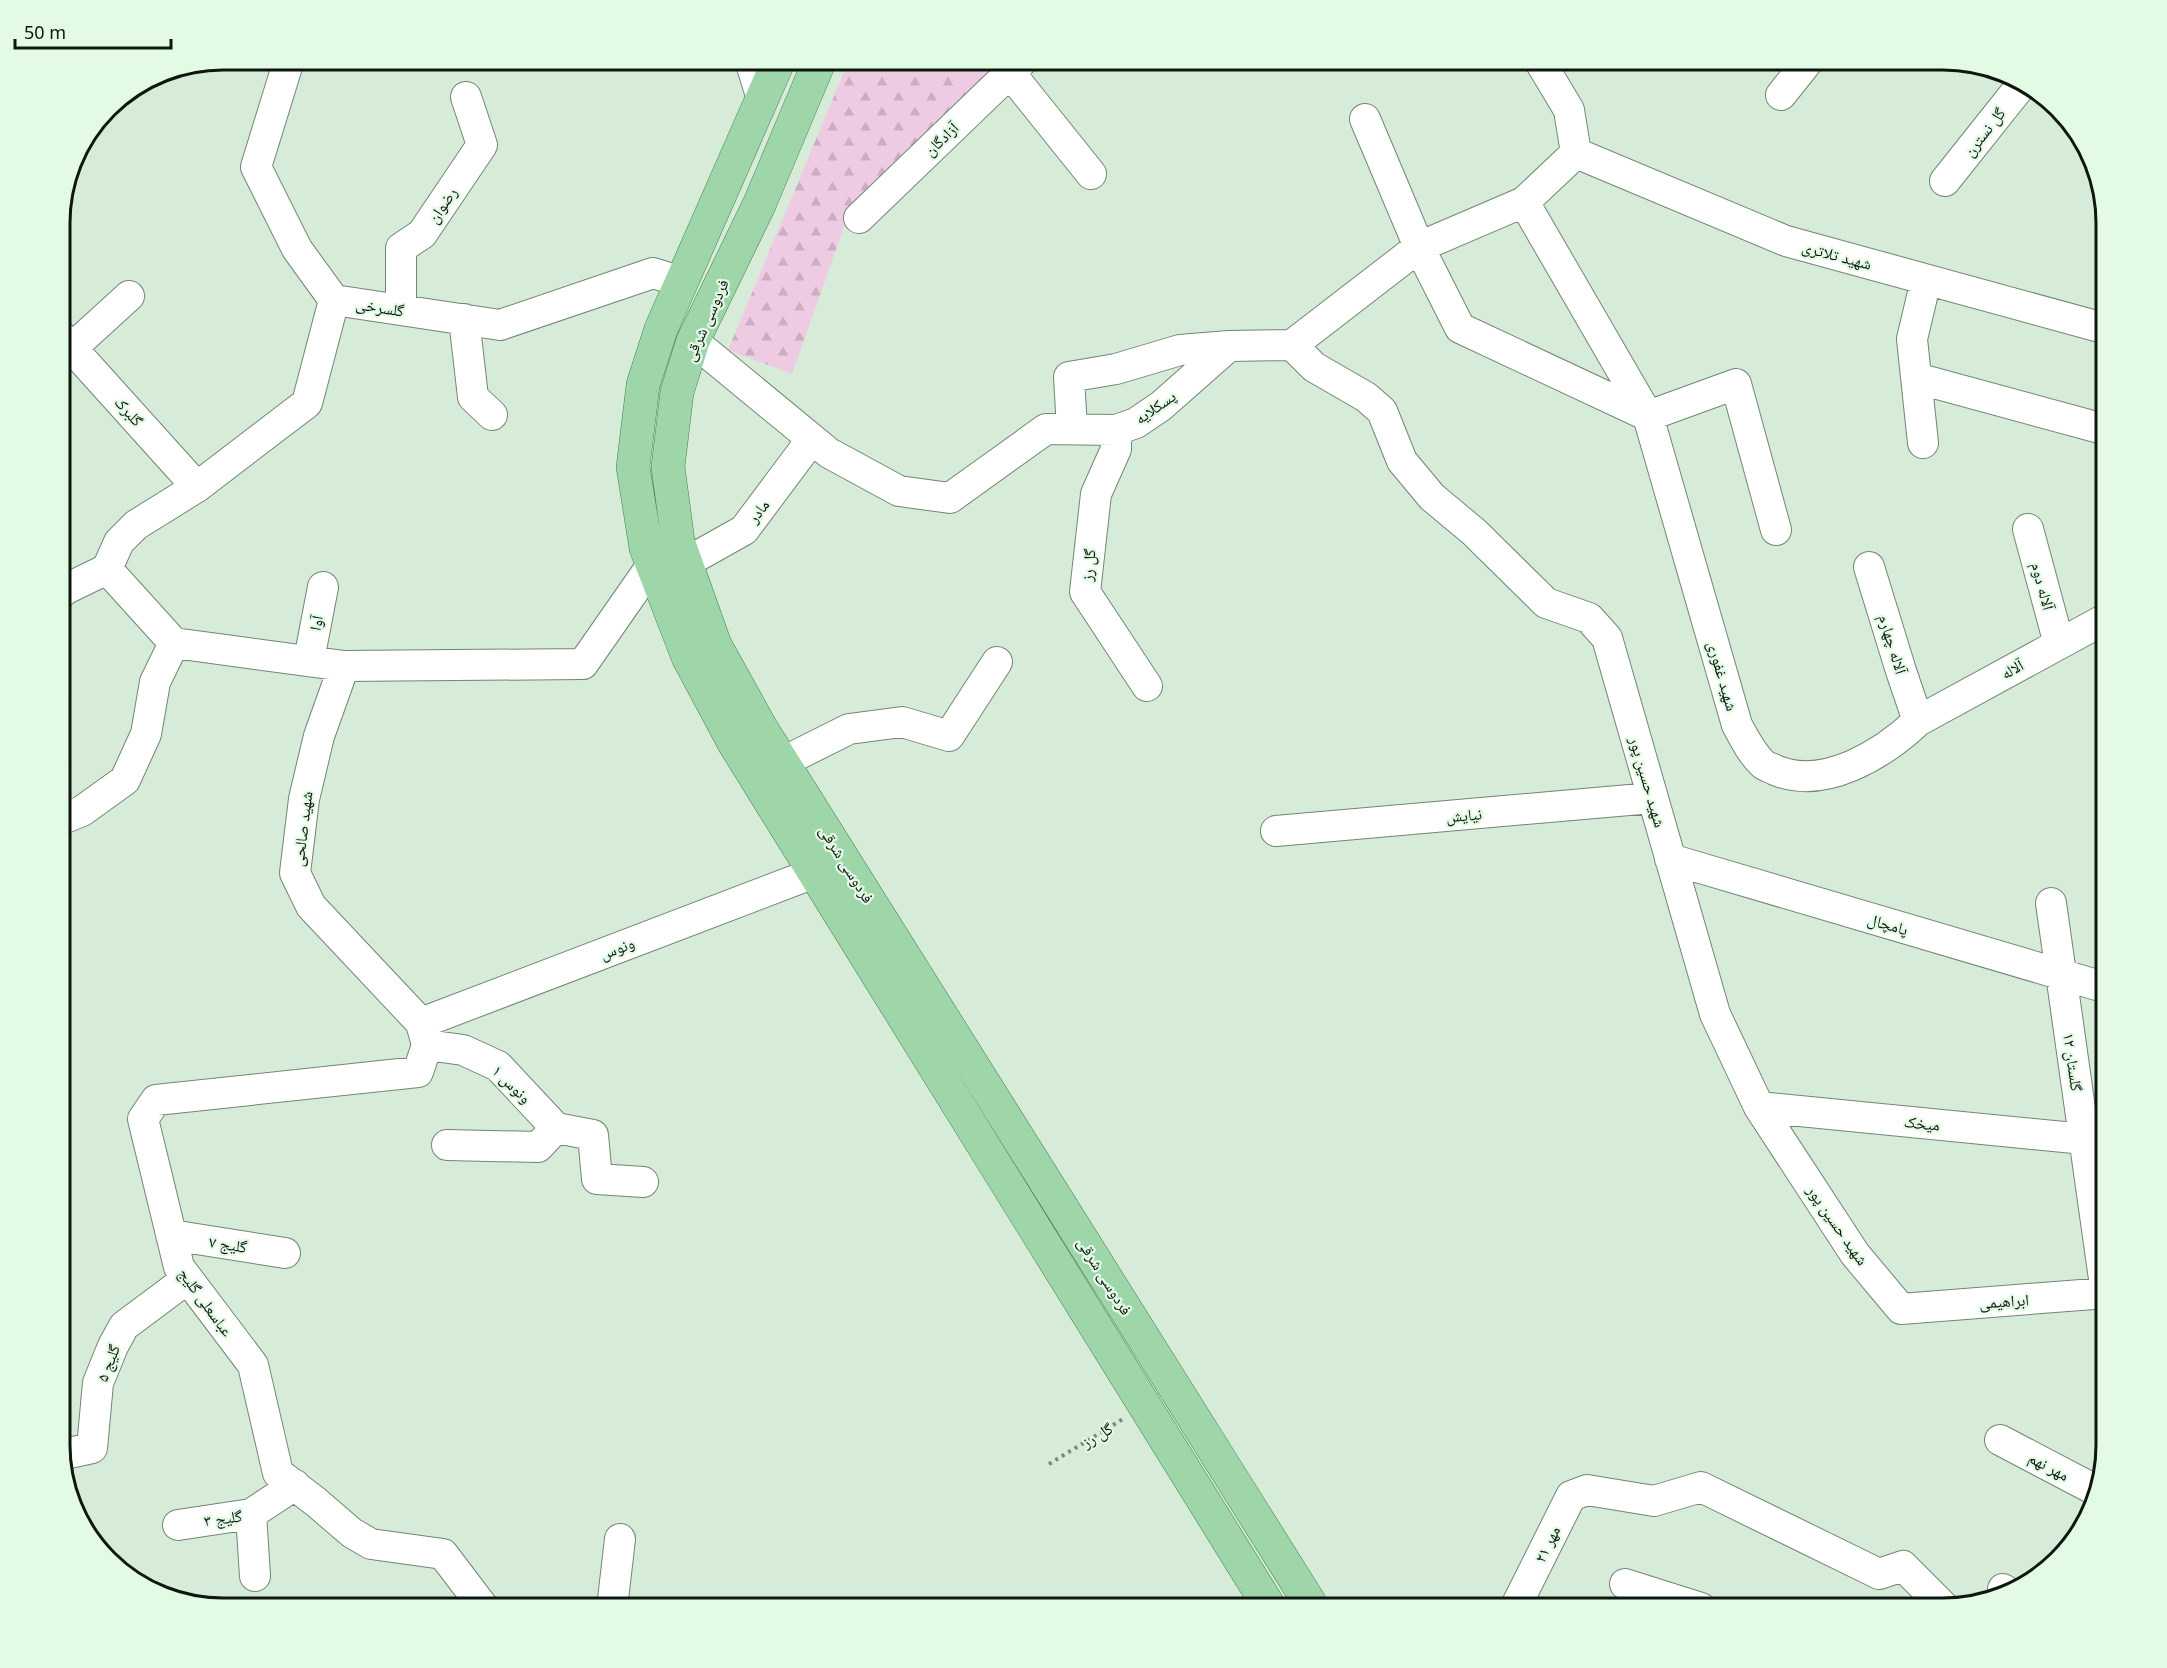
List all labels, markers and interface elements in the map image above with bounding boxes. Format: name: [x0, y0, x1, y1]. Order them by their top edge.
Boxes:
scale bar: [15, 12, 171, 50]
text: 50 m: [24, 20, 66, 44]
street label: گل نسترن: [1958, 103, 2010, 161]
street label: آزادگان: [919, 116, 964, 161]
street label: رضوان: [422, 183, 462, 227]
street label: شهید تلاتری: [1800, 235, 1874, 275]
street label: فردوسی شرقی: [678, 275, 734, 365]
street label: گلسرخی: [354, 292, 406, 322]
street label: پسکلایه: [1130, 385, 1180, 429]
street label: گلبرک: [110, 391, 149, 431]
street label: مادر: [741, 495, 774, 528]
street label: گل رز: [1075, 547, 1101, 583]
street label: آلاله دوم: [2026, 560, 2060, 613]
street label: آلاله چهارم: [1874, 612, 1913, 677]
street label: آوا: [304, 613, 328, 633]
street label: شهید غفوری: [1703, 638, 1743, 714]
street label: آلاله: [1997, 653, 2028, 684]
street label: شهید حسین پور: [1624, 733, 1671, 830]
street label: شهید صالحی: [286, 790, 318, 868]
street label: نیایش: [1445, 802, 1483, 828]
street label: فردوسی شرقی: [814, 821, 880, 907]
street label: پامچال: [1865, 908, 1911, 940]
street label: ونوس: [596, 931, 638, 965]
street label: گلستان ۱۲: [2058, 1031, 2088, 1093]
street label: ونوس ۱: [487, 1060, 537, 1108]
street label: میخک: [1903, 1110, 1941, 1136]
street label: شهید حسین پور: [1802, 1180, 1874, 1270]
street label: گلیج ۷: [207, 1230, 249, 1258]
street label: فردوسی شرقی: [1072, 1233, 1138, 1319]
street label: عباسعلی گلیج: [174, 1263, 238, 1341]
street label: ابراهیمی: [1978, 1288, 2030, 1314]
street label: گلیج ۵: [91, 1341, 125, 1385]
street label: گل رز: [1077, 1417, 1117, 1453]
street label: مهر نهم: [2025, 1446, 2073, 1486]
street label: گلیج ۳: [202, 1504, 244, 1532]
street label: مهر ۲۱: [1529, 1522, 1565, 1566]

